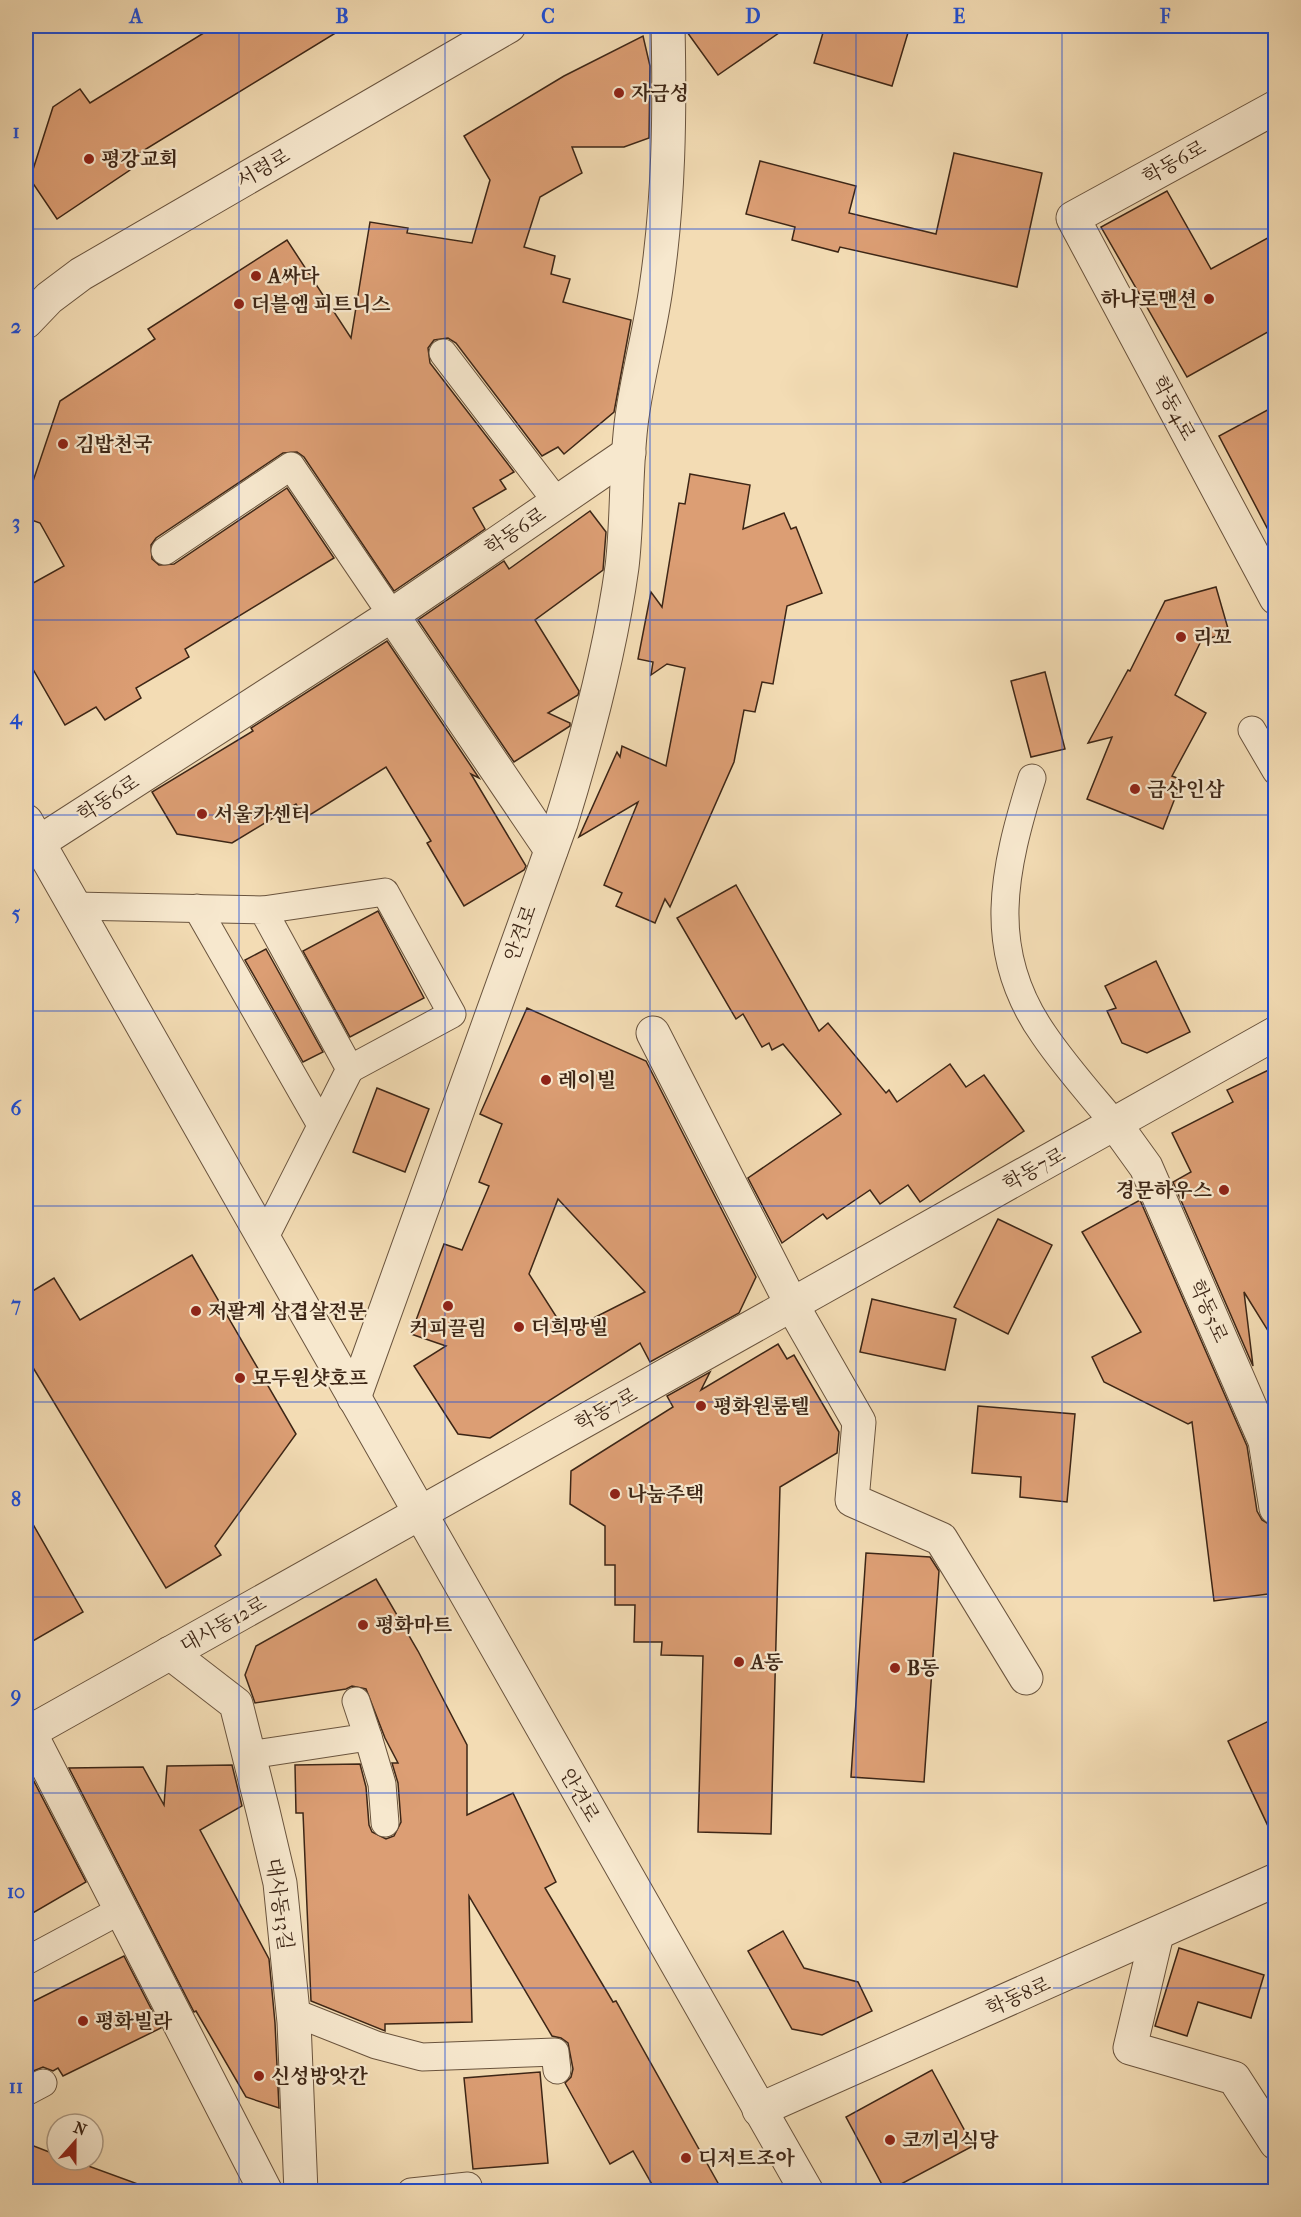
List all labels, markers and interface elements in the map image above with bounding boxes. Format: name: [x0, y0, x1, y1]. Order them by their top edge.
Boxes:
text: A: [128, 5, 144, 28]
text: B: [335, 5, 349, 28]
text: C: [541, 5, 555, 28]
text: D: [745, 5, 761, 28]
text: E: [953, 5, 965, 28]
text: F: [1159, 5, 1171, 28]
place label: 자금성: [631, 82, 689, 105]
marker: 자금성: [612, 86, 626, 100]
text: 1: [12, 120, 20, 143]
street label: 학동6로: [1139, 136, 1210, 189]
street label: 서령로: [232, 144, 294, 193]
place label: 평강교회: [101, 148, 178, 171]
marker: 평강교회: [82, 152, 96, 166]
place label: A싸다: [266, 265, 320, 288]
marker: A싸다: [249, 269, 263, 283]
place label: 하나로맨션: [1100, 288, 1197, 311]
marker: 하나로맨션: [1202, 292, 1216, 306]
place label: 더블엠 피트니스: [251, 293, 391, 316]
marker: 더블엠 피트니스: [232, 297, 246, 311]
text: 2: [11, 315, 21, 338]
street label: 학동4로: [1147, 372, 1200, 444]
place label: 김밥천국: [75, 433, 152, 456]
marker: 김밥천국: [56, 437, 70, 451]
street label: 학동6로: [480, 503, 550, 560]
text: 3: [12, 511, 20, 534]
place label: 리꼬: [1193, 626, 1232, 649]
marker: 리꼬: [1174, 630, 1188, 644]
text: 4: [9, 706, 23, 730]
street label: 학동6로: [73, 770, 143, 827]
place label: 금산인삼: [1147, 778, 1225, 801]
marker: 금산인삼: [1128, 782, 1142, 796]
place label: 서울카센터: [214, 803, 311, 826]
marker: 서울카센터: [195, 807, 209, 821]
text: 5: [12, 902, 21, 925]
street label: 안견로: [500, 902, 541, 964]
place label: 레이빌: [558, 1069, 616, 1092]
marker: 레이빌: [539, 1073, 553, 1087]
text: 6: [11, 1097, 23, 1120]
street label: 학동7로: [999, 1143, 1069, 1196]
place label: 경문하우스: [1115, 1179, 1212, 1202]
marker: 경문하우스: [1217, 1183, 1231, 1197]
street label: 학동5로: [1184, 1276, 1233, 1346]
text: 7: [10, 1293, 21, 1316]
marker: 커피끌림: [441, 1299, 455, 1313]
place label: 저팔계 삼겹살전문: [208, 1300, 367, 1323]
marker: 저팔계 삼겹살전문: [189, 1304, 203, 1318]
place label: 더희망빌: [531, 1316, 608, 1339]
place label: 커피끌림: [409, 1317, 487, 1340]
marker: 더희망빌: [512, 1320, 526, 1334]
place label: 모두원샷호프: [252, 1367, 369, 1390]
marker: 모두원샷호프: [233, 1371, 247, 1385]
street label: 학동7로: [571, 1383, 641, 1436]
place label: 평화원룸텔: [713, 1395, 810, 1418]
marker: 평화원룸텔: [694, 1399, 708, 1413]
place label: 나눔주택: [627, 1483, 704, 1506]
marker: 나눔주택: [608, 1487, 622, 1501]
text: 8: [11, 1488, 21, 1511]
street label: 대사동12로: [176, 1591, 270, 1657]
place label: 평화마트: [375, 1614, 452, 1637]
marker: 평화마트: [356, 1618, 370, 1632]
place label: A동: [749, 1651, 784, 1674]
marker: A동: [732, 1655, 746, 1669]
place label: B동: [907, 1657, 940, 1680]
marker: B동: [888, 1661, 902, 1675]
text: 9: [10, 1684, 21, 1707]
street label: 안견로: [555, 1764, 604, 1826]
street label: 대사동13길: [262, 1857, 297, 1952]
text: 10: [7, 1880, 25, 1903]
street label: 학동8로: [982, 1972, 1054, 2021]
place label: 평화빌라: [95, 2010, 173, 2033]
marker: 평화빌라: [76, 2014, 90, 2028]
place label: 신성방앗간: [271, 2065, 368, 2088]
marker: 신성방앗간: [252, 2069, 266, 2083]
text: 11: [9, 2075, 23, 2098]
north arrow: [45, 2112, 105, 2172]
text: N: [71, 2117, 90, 2140]
place label: 코끼리식당: [902, 2129, 999, 2152]
marker: 코끼리식당: [883, 2133, 897, 2147]
place label: 디저트조아: [698, 2147, 795, 2170]
marker: 디저트조아: [679, 2151, 693, 2165]

